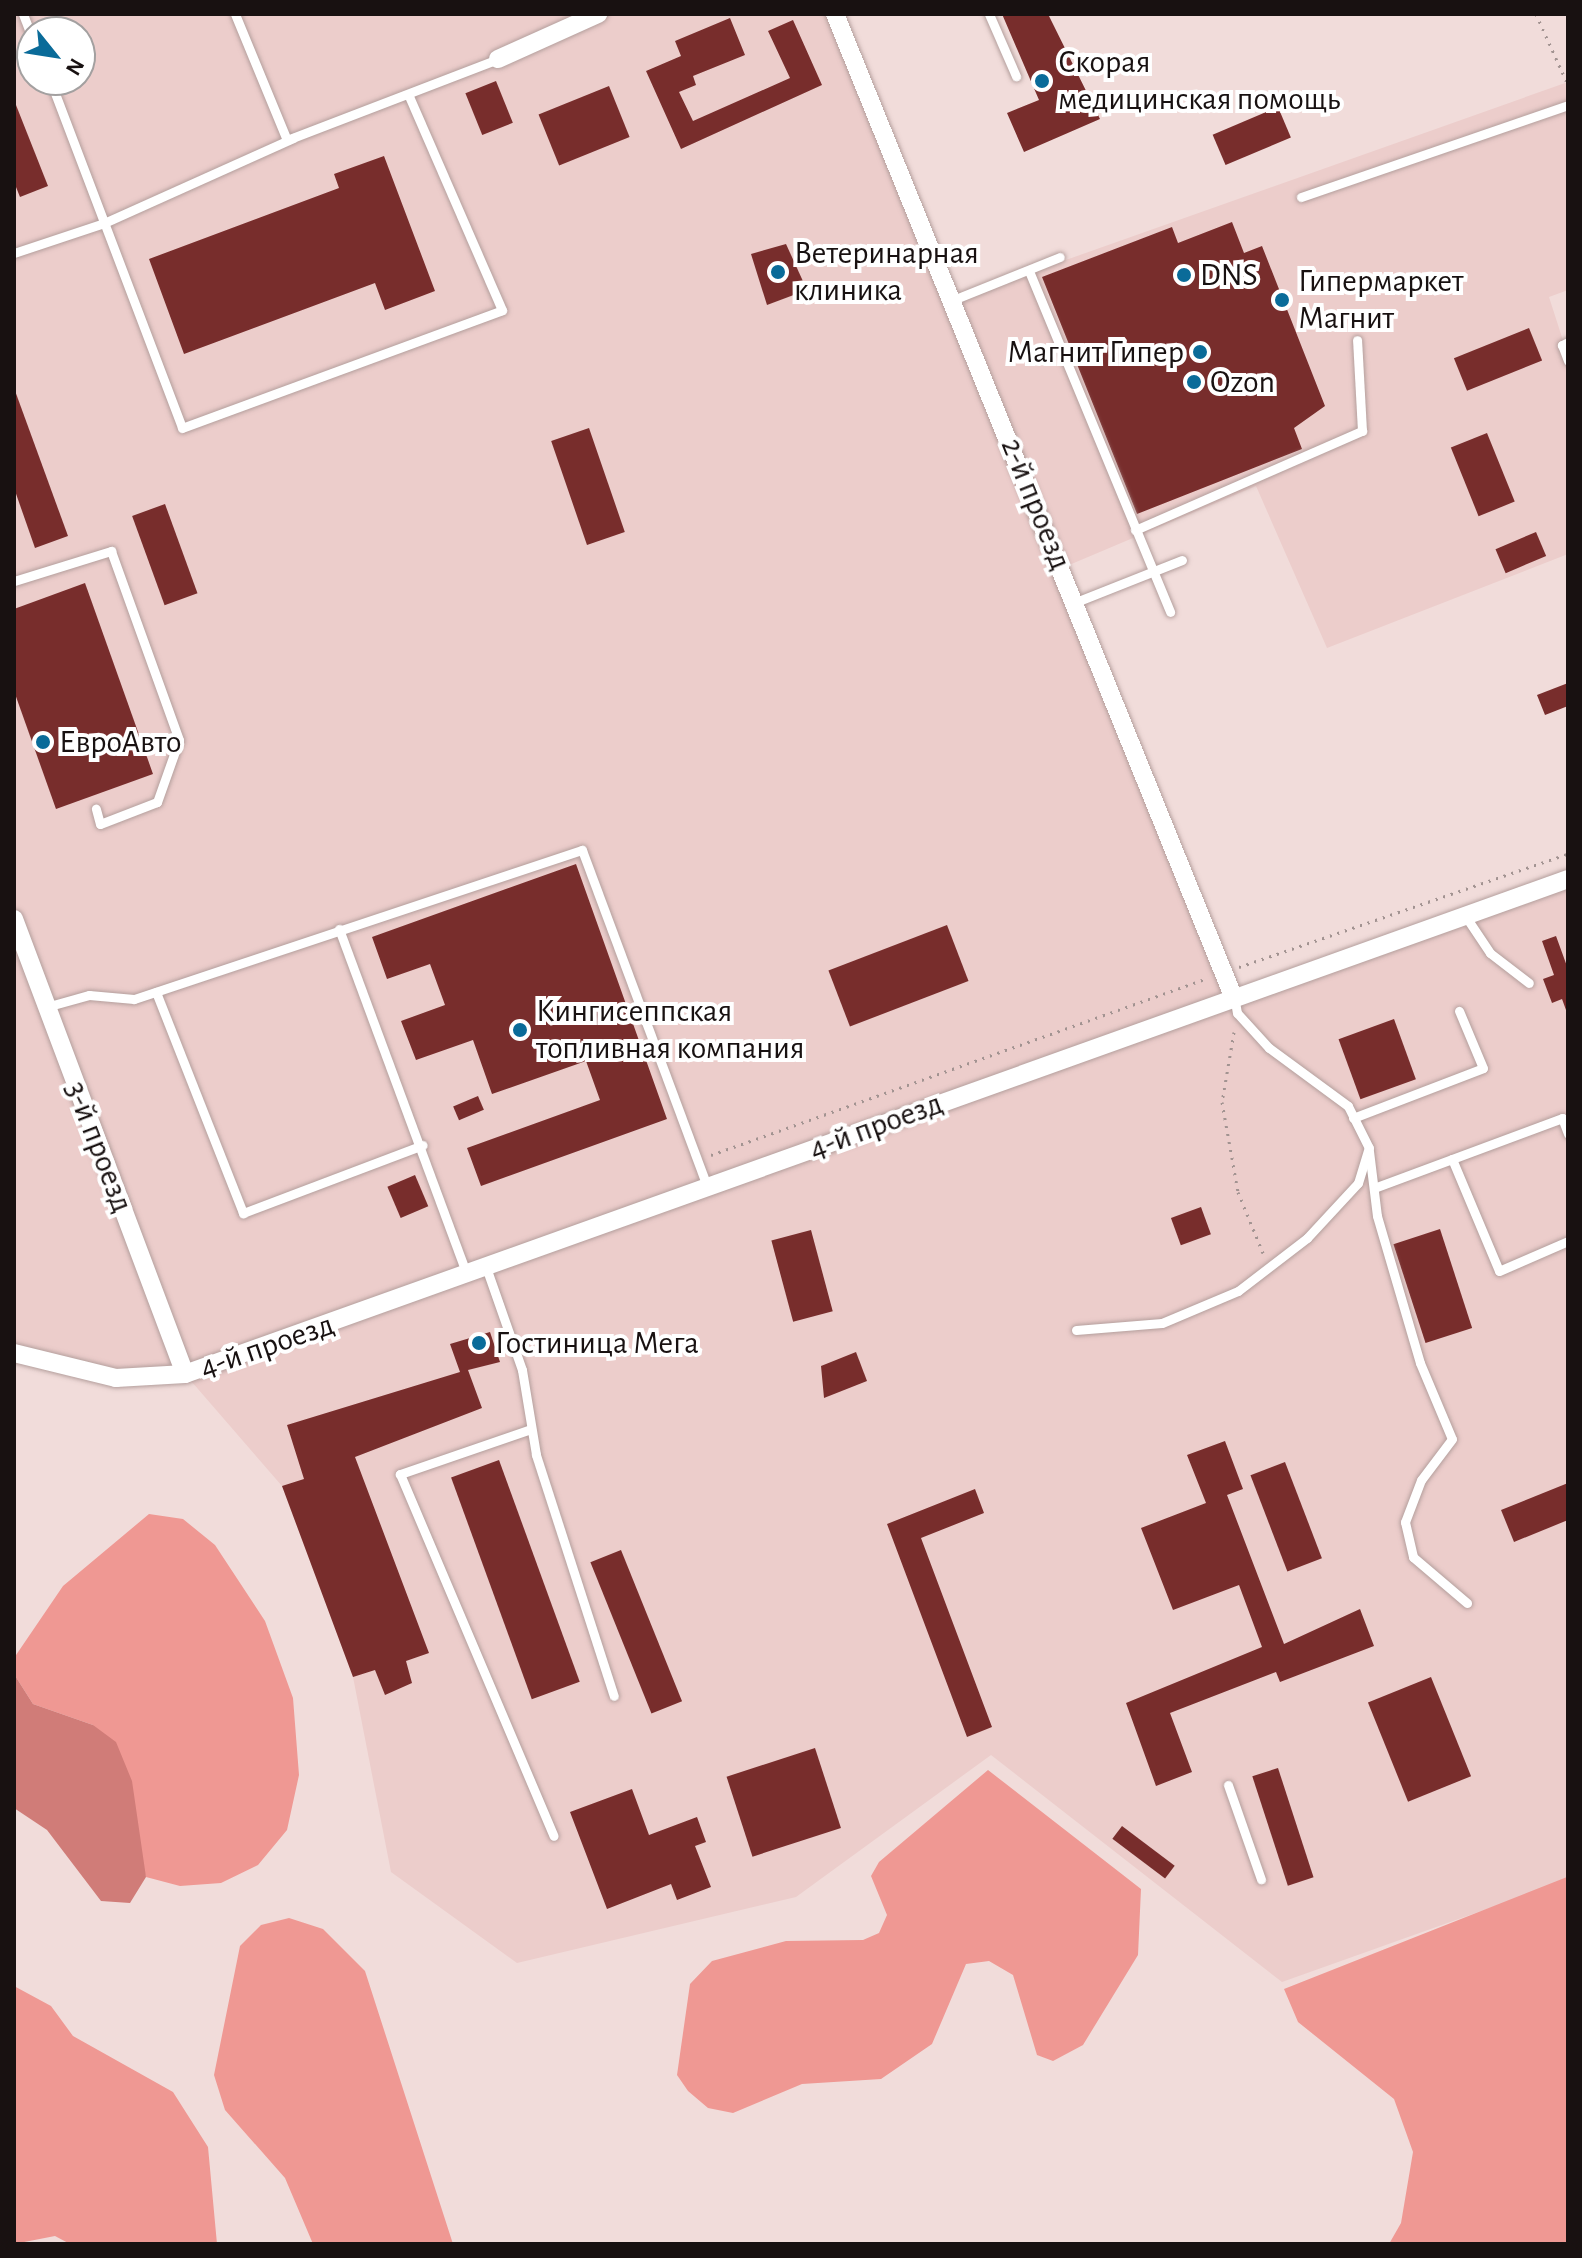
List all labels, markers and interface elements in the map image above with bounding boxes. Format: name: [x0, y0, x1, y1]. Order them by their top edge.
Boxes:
north arrow: [16, 16, 96, 96]
place label: Скорая медицинская помощь: [1058, 44, 1340, 119]
text: N: [62, 55, 88, 79]
marker: Скорая медицинская помощь: [1033, 72, 1051, 90]
place label: Ветеринарная клиника: [794, 235, 979, 310]
place label: DNS: [1200, 256, 1258, 294]
marker: Ветеринарная клиника: [769, 263, 787, 281]
place label: Гипермаркет Магнит: [1298, 263, 1464, 338]
marker: DNS: [1175, 266, 1193, 284]
marker: Гипермаркет Магнит: [1273, 291, 1291, 309]
place label: Магнит Гипер: [1007, 333, 1184, 371]
marker: Магнит Гипер: [1191, 343, 1209, 361]
place label: Ozon: [1210, 363, 1275, 401]
marker: Ozon: [1185, 373, 1203, 391]
street label: 2-й проезд: [992, 433, 1080, 575]
place label: ЕвроАвто: [59, 723, 182, 761]
marker: ЕвроАвто: [34, 733, 52, 751]
place label: Кингисеппская топливная компания: [536, 993, 805, 1068]
marker: Кингисеппская топливная компания: [511, 1021, 529, 1039]
street label: 3-й проезд: [56, 1076, 142, 1218]
street label: 4-й проезд: [804, 1084, 948, 1168]
street label: 4-й проезд: [195, 1305, 339, 1387]
place label: Гостиница Мега: [495, 1324, 699, 1362]
marker: Гостиница Мега: [470, 1334, 488, 1352]

